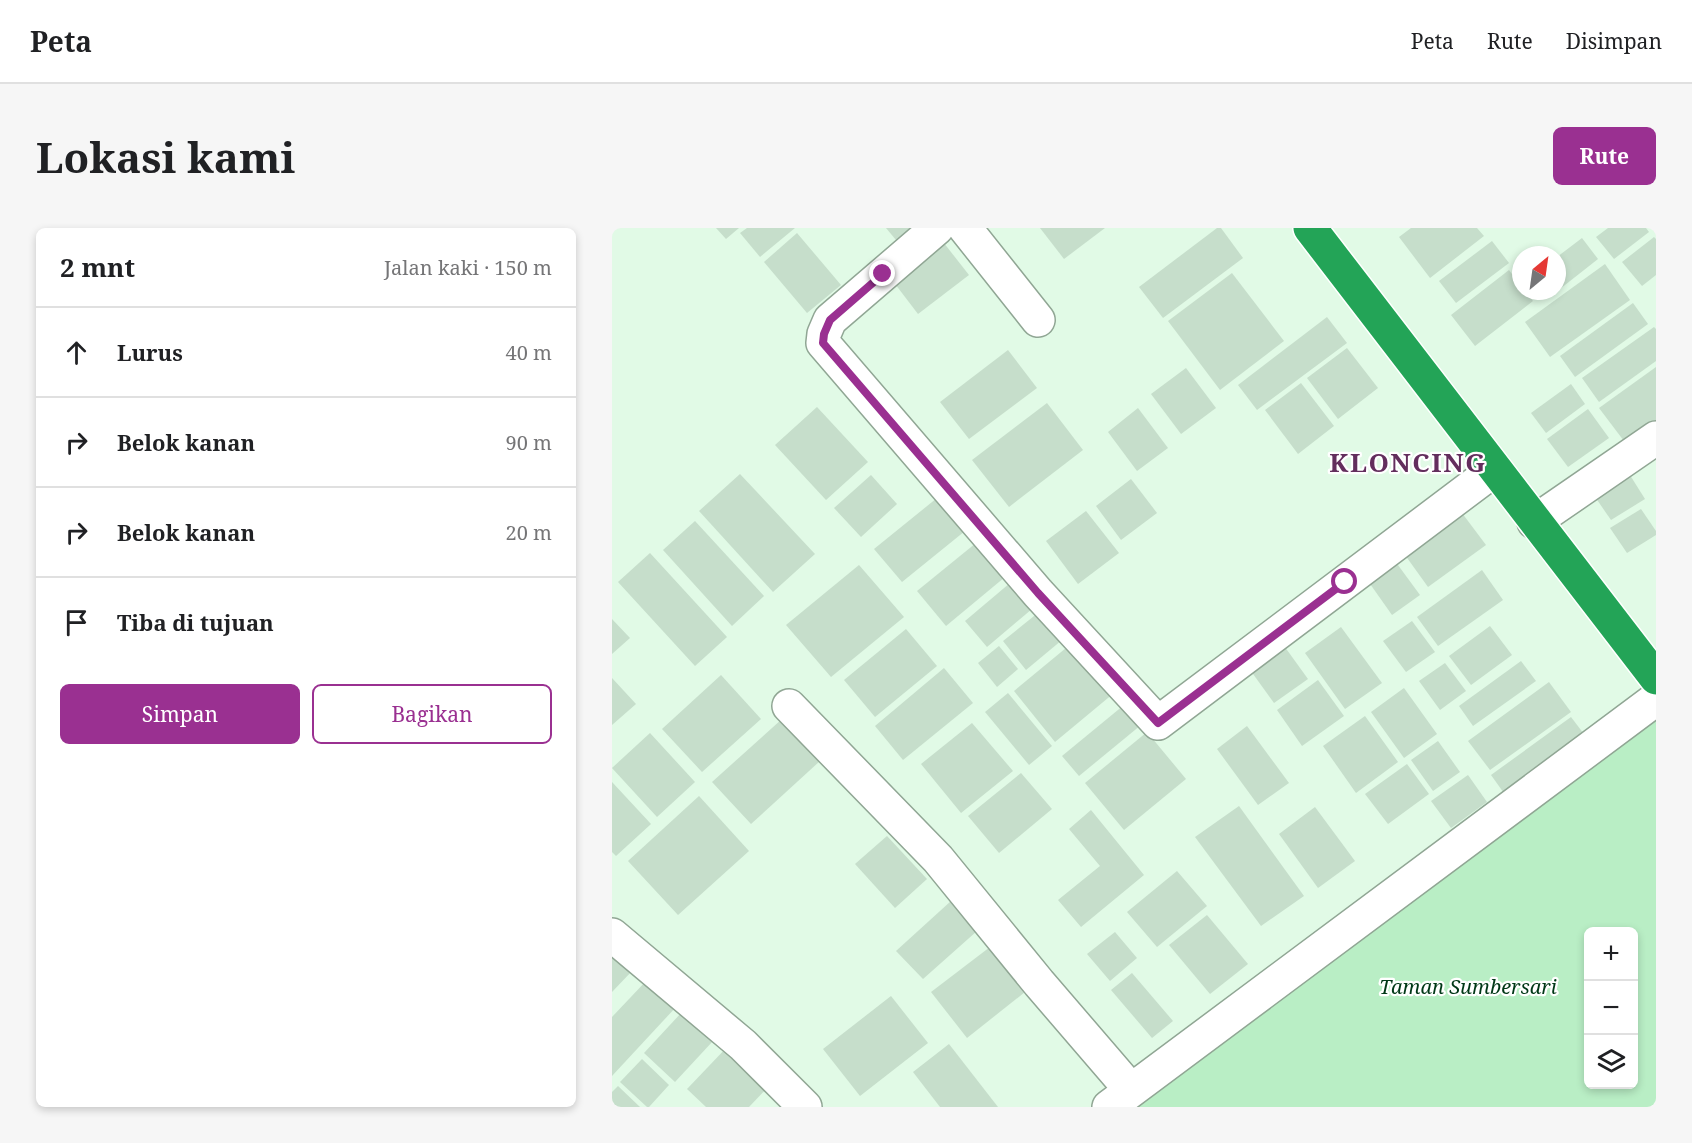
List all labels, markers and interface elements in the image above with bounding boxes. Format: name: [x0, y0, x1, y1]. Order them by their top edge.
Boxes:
text: Peta: [30, 22, 92, 60]
text: Peta: [1411, 27, 1454, 55]
text: Rute: [1487, 27, 1533, 55]
text: Disimpan: [1566, 27, 1662, 55]
button: Rute: [1553, 127, 1656, 185]
text: Lokasi kami: [36, 128, 295, 185]
north arrow: [1512, 246, 1566, 300]
text: 2 mnt: [60, 249, 135, 285]
text: Jalan kaki · 150 m: [384, 254, 552, 281]
route end: [869, 260, 895, 286]
icon: ahead: [60, 336, 93, 369]
text: Lurus: [117, 337, 183, 367]
text: 40 m: [506, 339, 552, 366]
icon: right: [60, 426, 93, 459]
text: Belok kanan: [117, 427, 255, 457]
text: 90 m: [506, 429, 552, 456]
district label: KLONCING: [1329, 444, 1487, 480]
icon: right: [60, 516, 93, 549]
text: Belok kanan: [117, 517, 255, 547]
text: 20 m: [506, 519, 552, 546]
route start: [1331, 568, 1357, 594]
icon: arrive: [60, 606, 93, 639]
text: Tiba di tujuan: [117, 607, 274, 637]
button: Simpan: [60, 684, 300, 744]
button: Bagikan: [312, 684, 552, 744]
map controls: [1584, 927, 1638, 1089]
button: +: [1584, 927, 1638, 981]
park label: Taman Sumbersari: [1379, 973, 1557, 1000]
button: −: [1584, 981, 1638, 1035]
button: layers: [1584, 1035, 1638, 1089]

